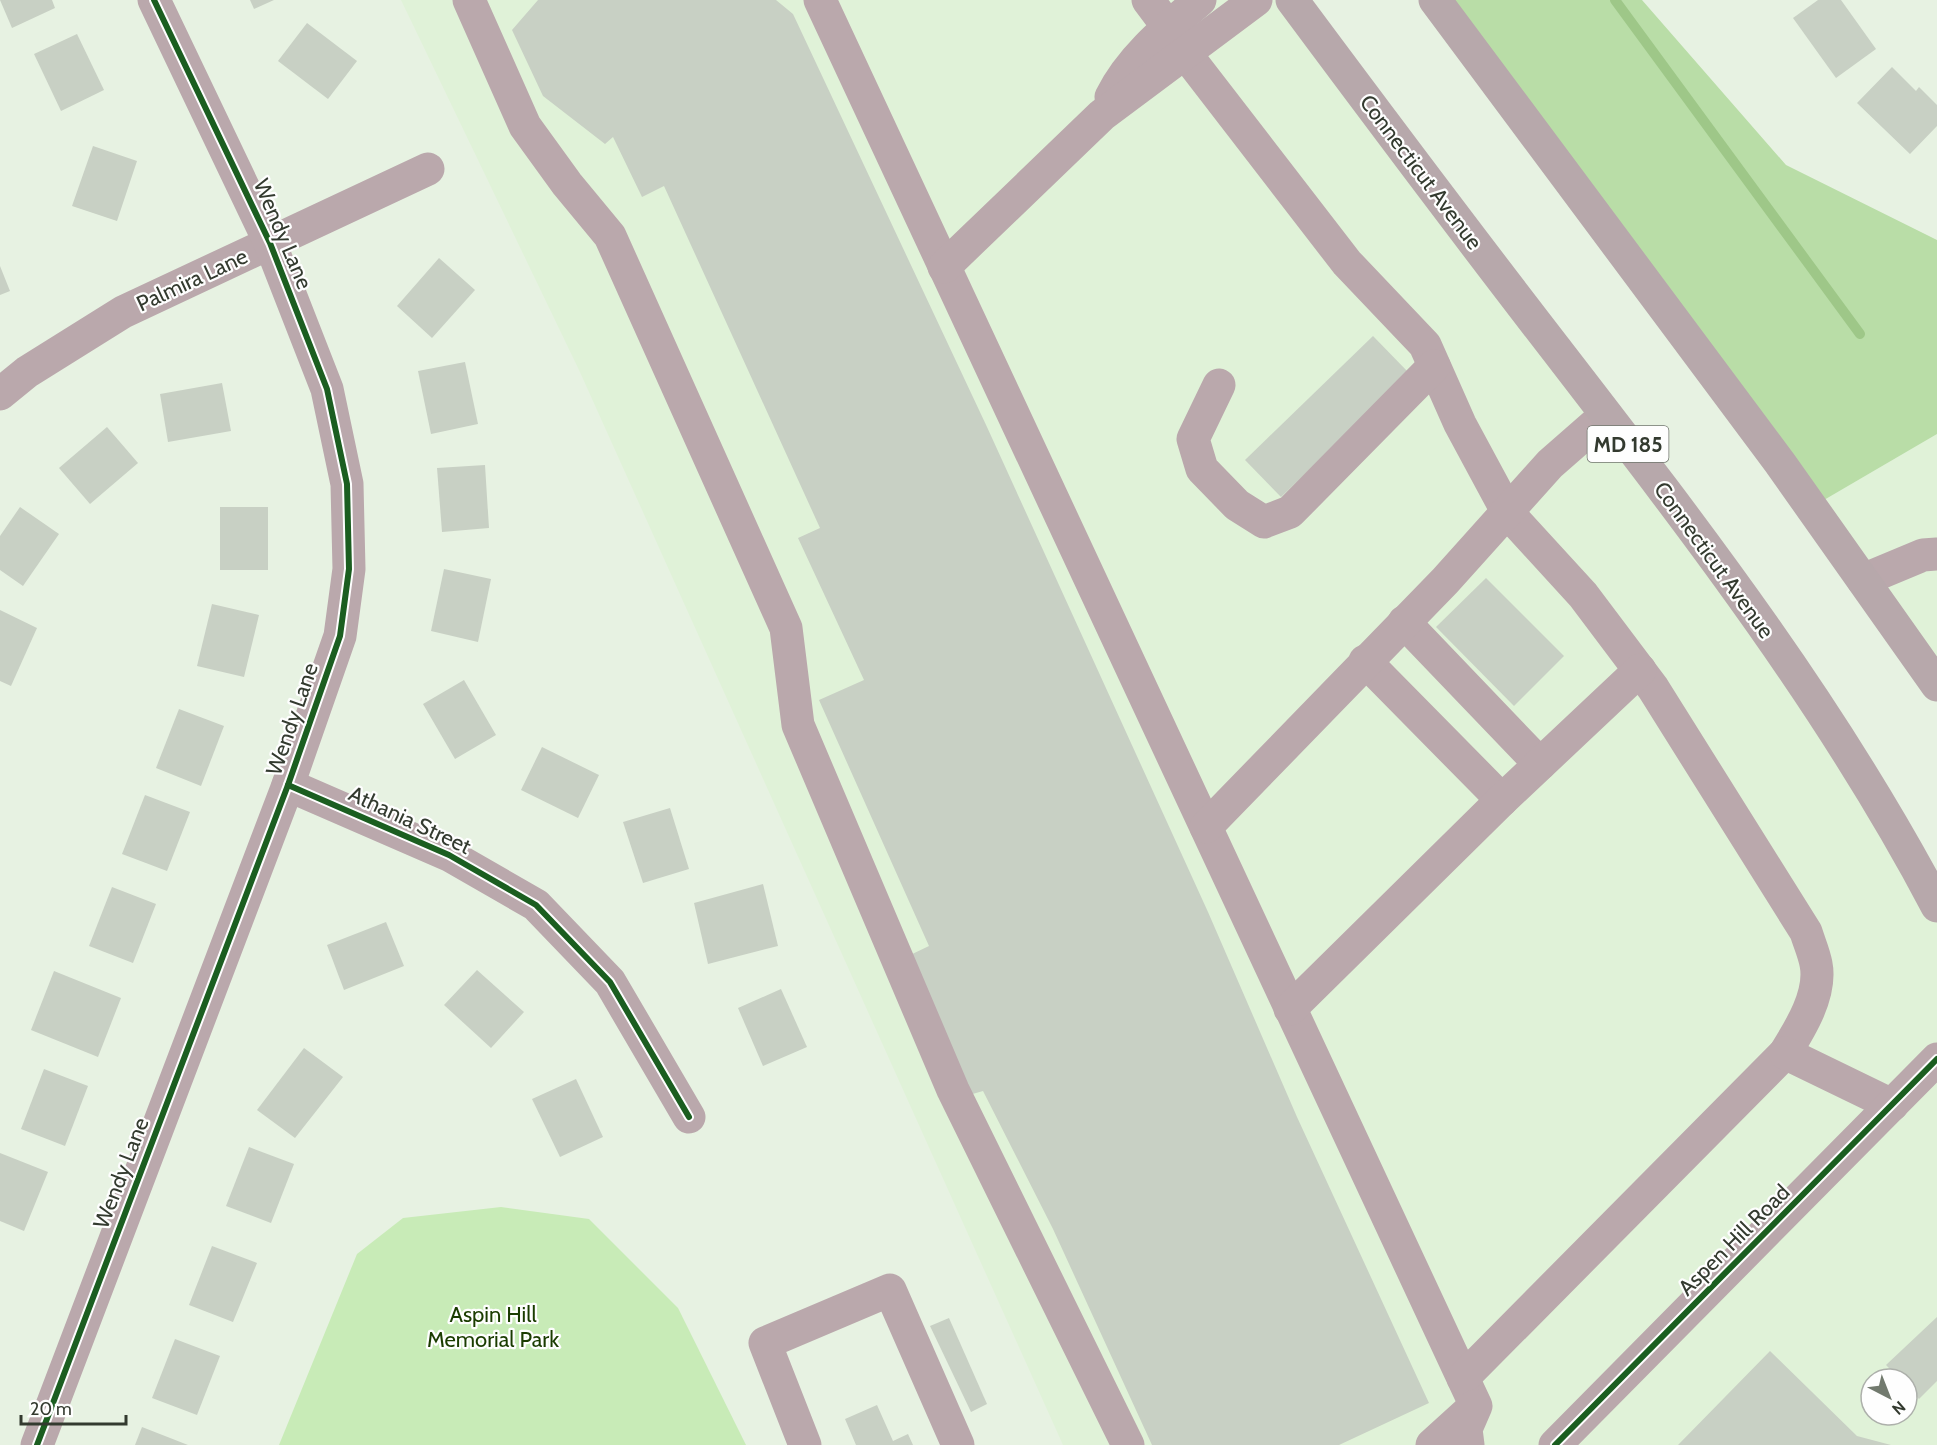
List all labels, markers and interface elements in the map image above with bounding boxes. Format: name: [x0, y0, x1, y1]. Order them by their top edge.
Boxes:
street label: Connecticut Avenue: [1354, 89, 1488, 255]
street label: Wendy Lane: [248, 175, 318, 293]
street label: Palmira Lane: [132, 243, 252, 317]
road number: MD 185: [1588, 426, 1668, 462]
street label: Connecticut Avenue: [1648, 476, 1780, 644]
street label: Wendy Lane: [260, 659, 324, 779]
street label: Athania Street: [345, 780, 476, 860]
street label: Wendy Lane: [87, 1114, 155, 1232]
street label: Aspen Hill Road: [1673, 1179, 1795, 1301]
park label: Aspin Hill Memorial Park: [427, 1301, 559, 1353]
north arrow: [1859, 1367, 1919, 1427]
scale bar: [21, 1388, 126, 1426]
text: N: [1888, 1397, 1909, 1419]
text: 20 m: [30, 1398, 72, 1420]

